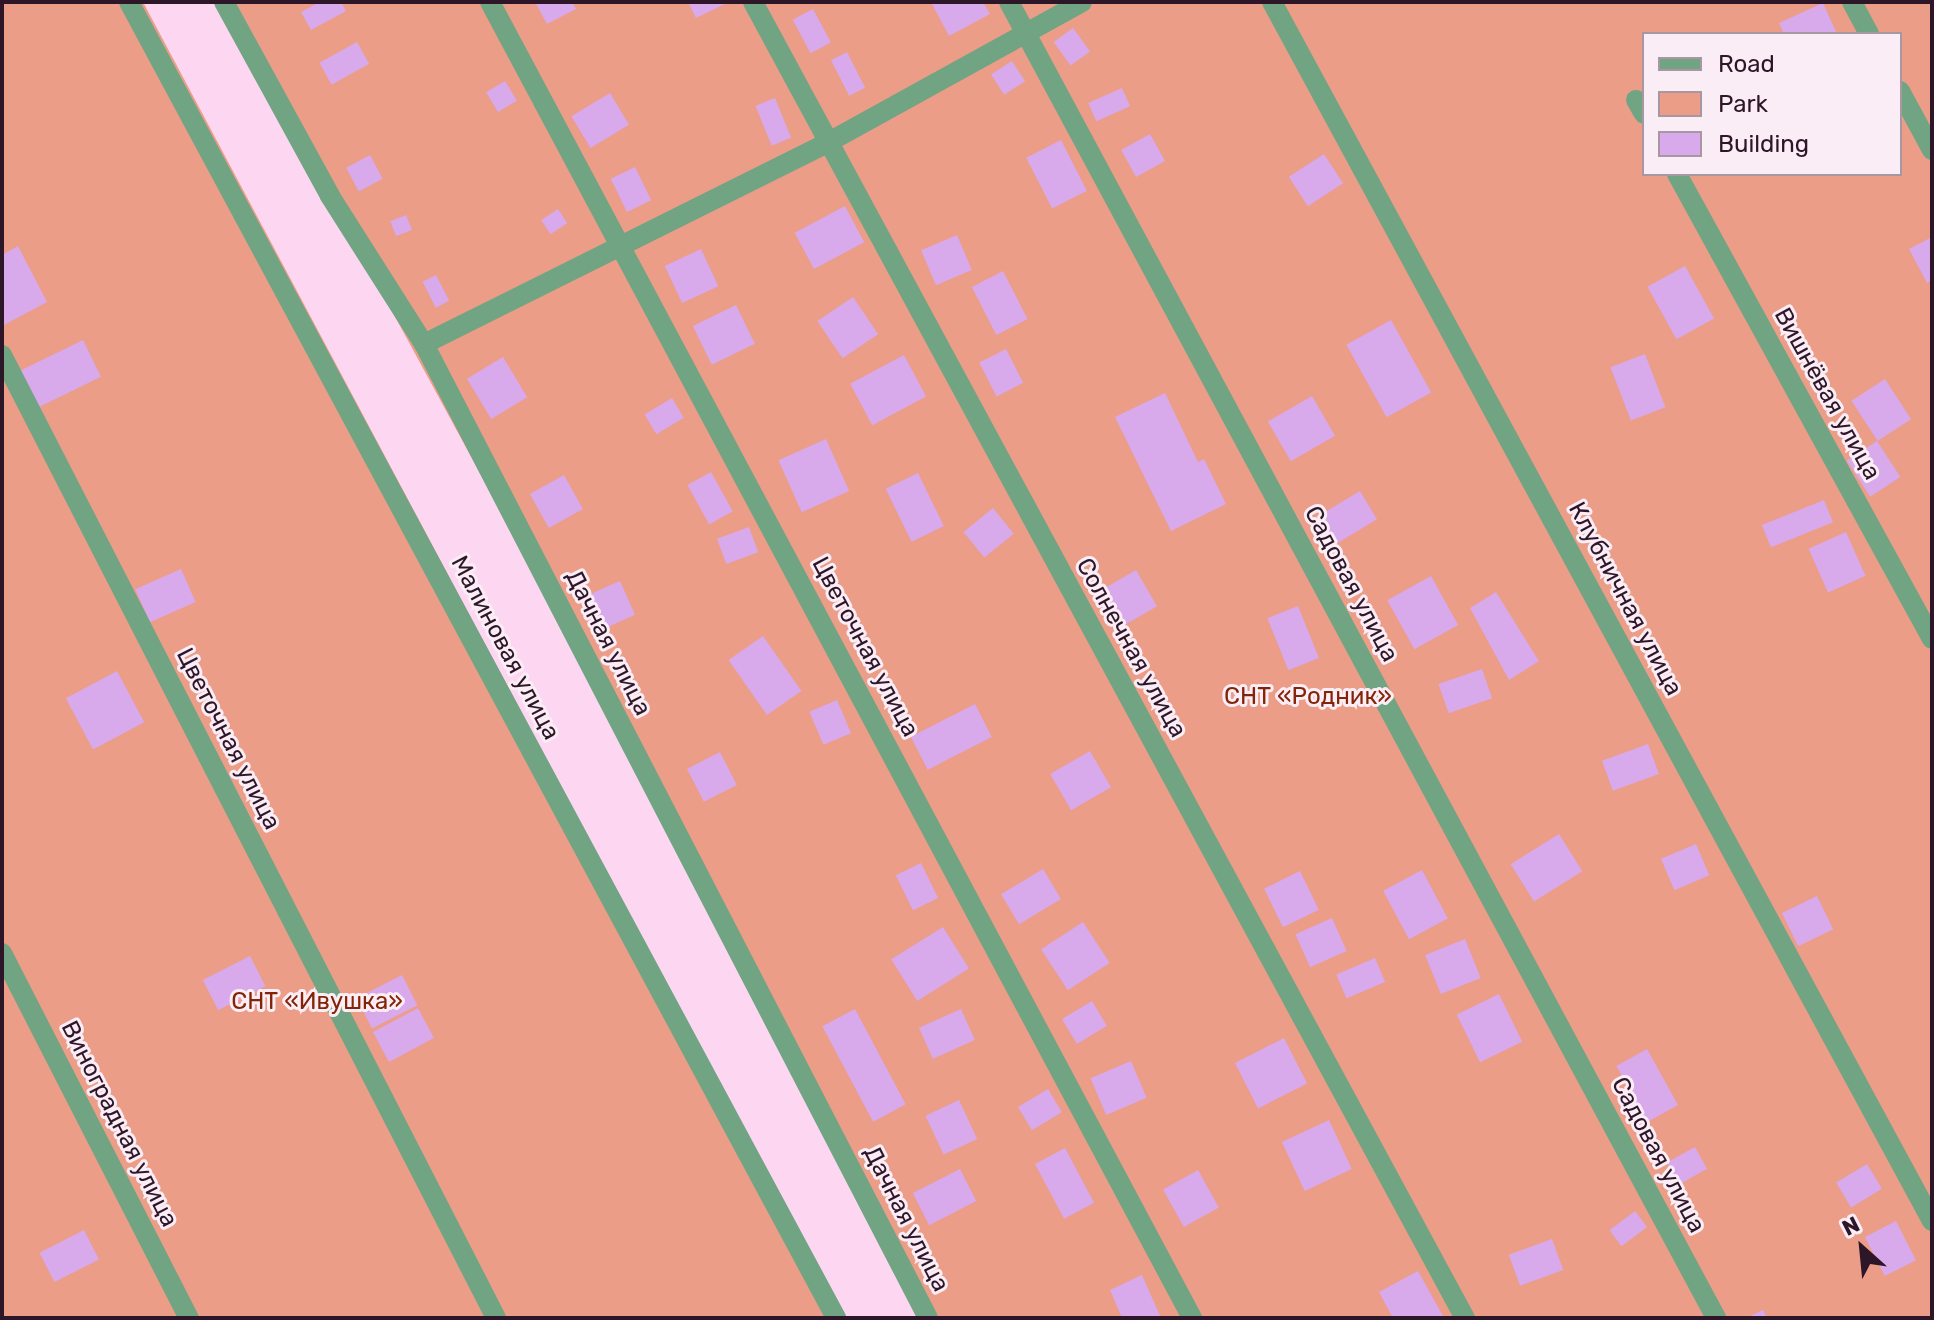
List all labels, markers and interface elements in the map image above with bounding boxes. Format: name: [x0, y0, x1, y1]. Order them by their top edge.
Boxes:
legend: [1642, 32, 1902, 176]
text: Road: [1718, 50, 1775, 78]
text: Park: [1718, 90, 1768, 118]
text: Building: [1718, 130, 1809, 158]
street label: Вишнёвая улица: [1768, 303, 1886, 485]
street label: Клубничная улица: [1562, 497, 1688, 701]
street label: Садовая улица: [1298, 501, 1404, 667]
street label: Малиновая улица: [444, 551, 566, 745]
street label: Цветочная улица: [805, 552, 925, 742]
street label: Солнечная улица: [1070, 553, 1192, 743]
street label: Дачная улица: [559, 565, 657, 721]
street label: Цветочная улица: [170, 644, 286, 834]
park label: СНТ «Родник»: [1224, 683, 1392, 711]
park label: СНТ «Ивушка»: [231, 988, 403, 1016]
street label: Виноградная улица: [55, 1016, 183, 1232]
street label: Садовая улица: [1605, 1072, 1711, 1238]
street label: Дачная улица: [857, 1141, 955, 1297]
north arrow: [1822, 1208, 1902, 1288]
text: N: [1838, 1211, 1864, 1242]

